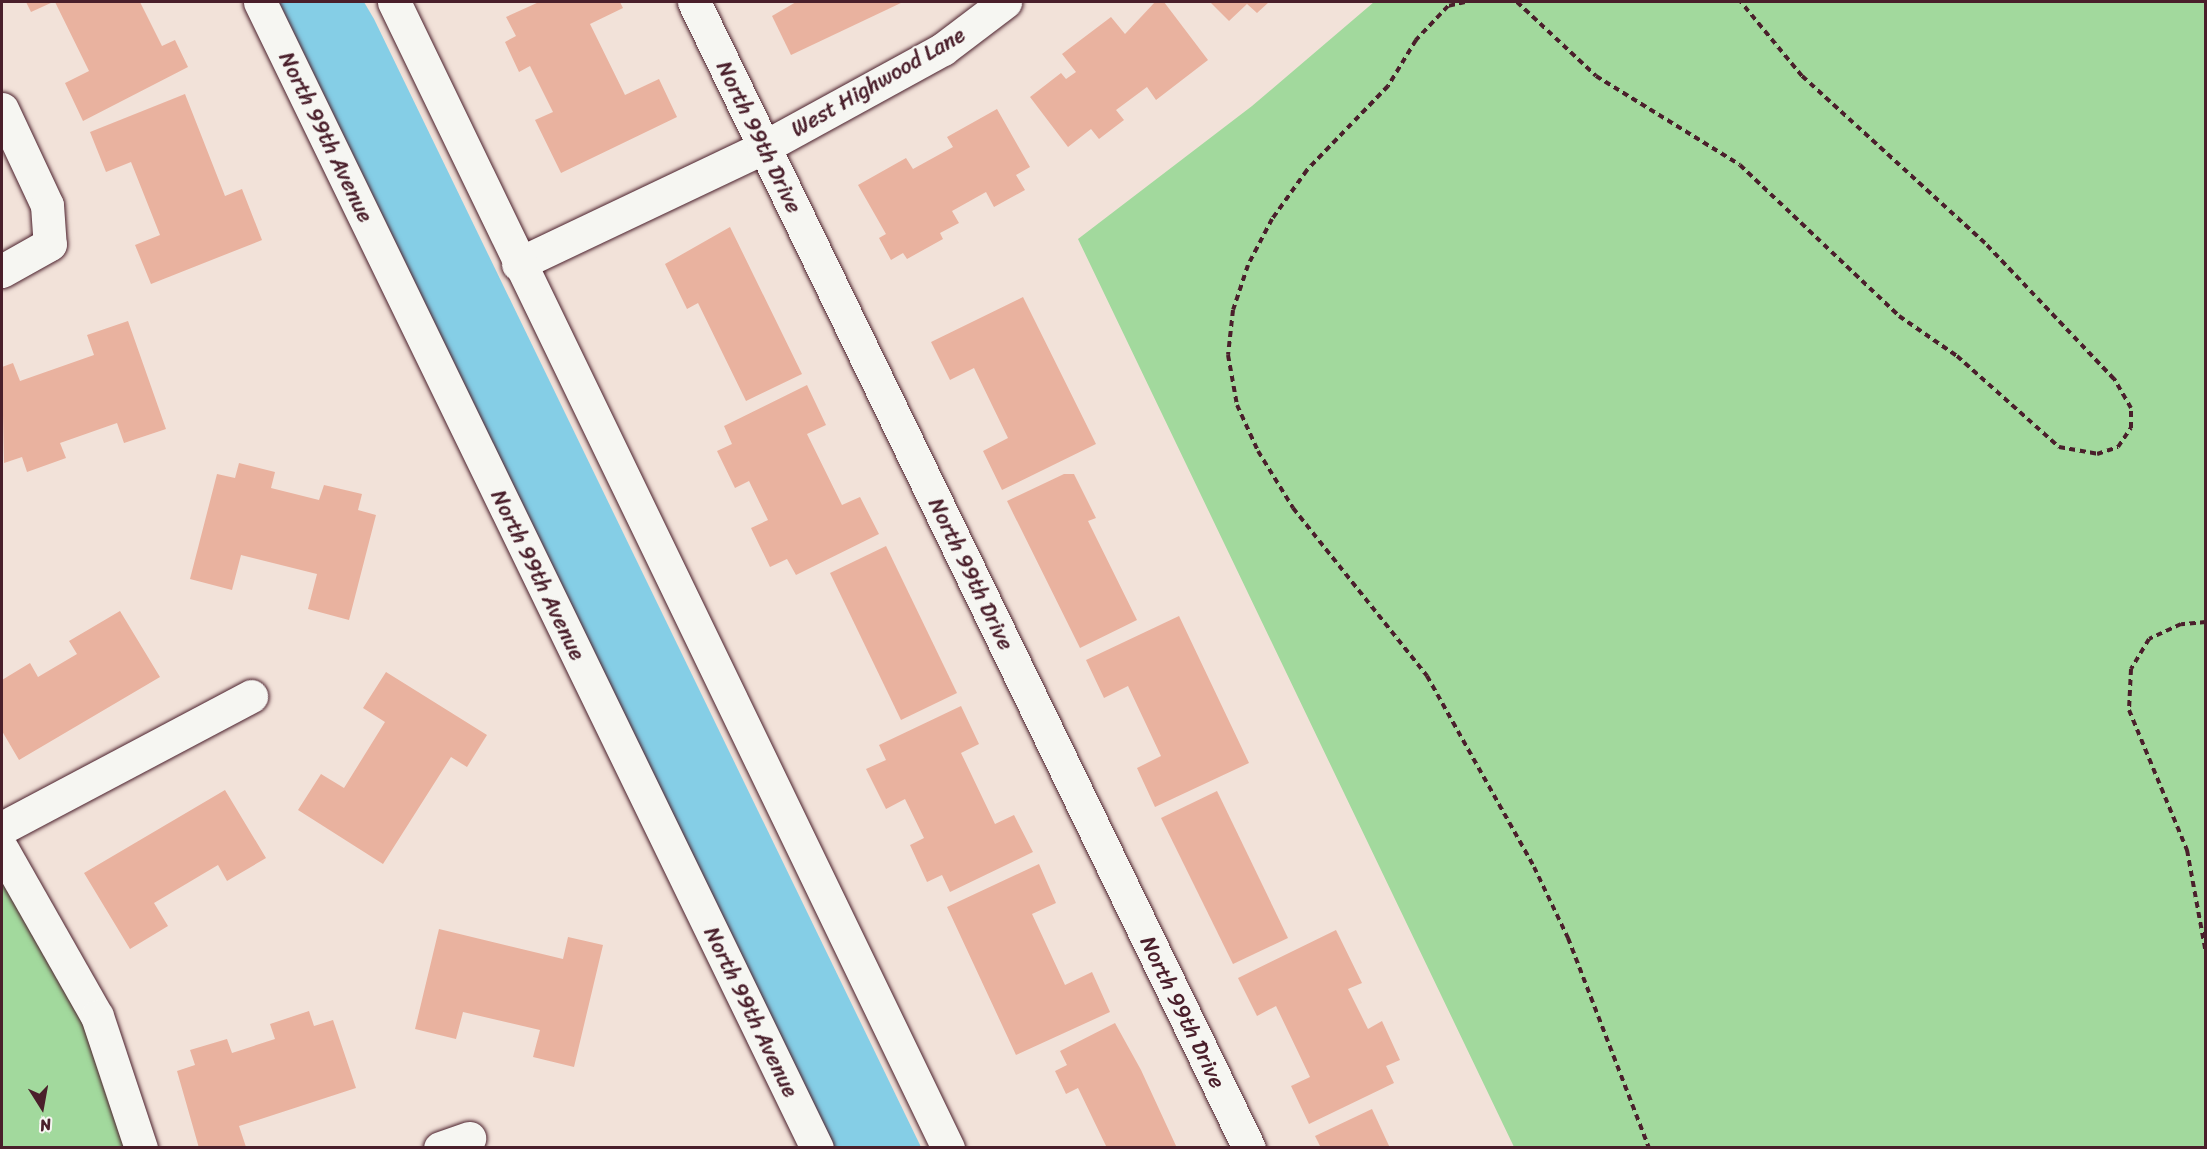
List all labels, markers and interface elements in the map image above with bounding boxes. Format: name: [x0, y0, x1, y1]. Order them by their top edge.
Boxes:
street label: West Highwood Lane: [786, 21, 970, 143]
street label: North 99th Avenue: [273, 47, 379, 227]
street label: North 99th Drive: [711, 57, 807, 217]
street label: North 99th Avenue: [485, 485, 591, 665]
street label: North 99th Drive: [923, 494, 1019, 654]
street label: North 99th Avenue: [698, 922, 804, 1102]
street label: North 99th Drive: [1135, 932, 1231, 1092]
north arrow: [12, 1077, 72, 1137]
text: N: [37, 1110, 54, 1140]

